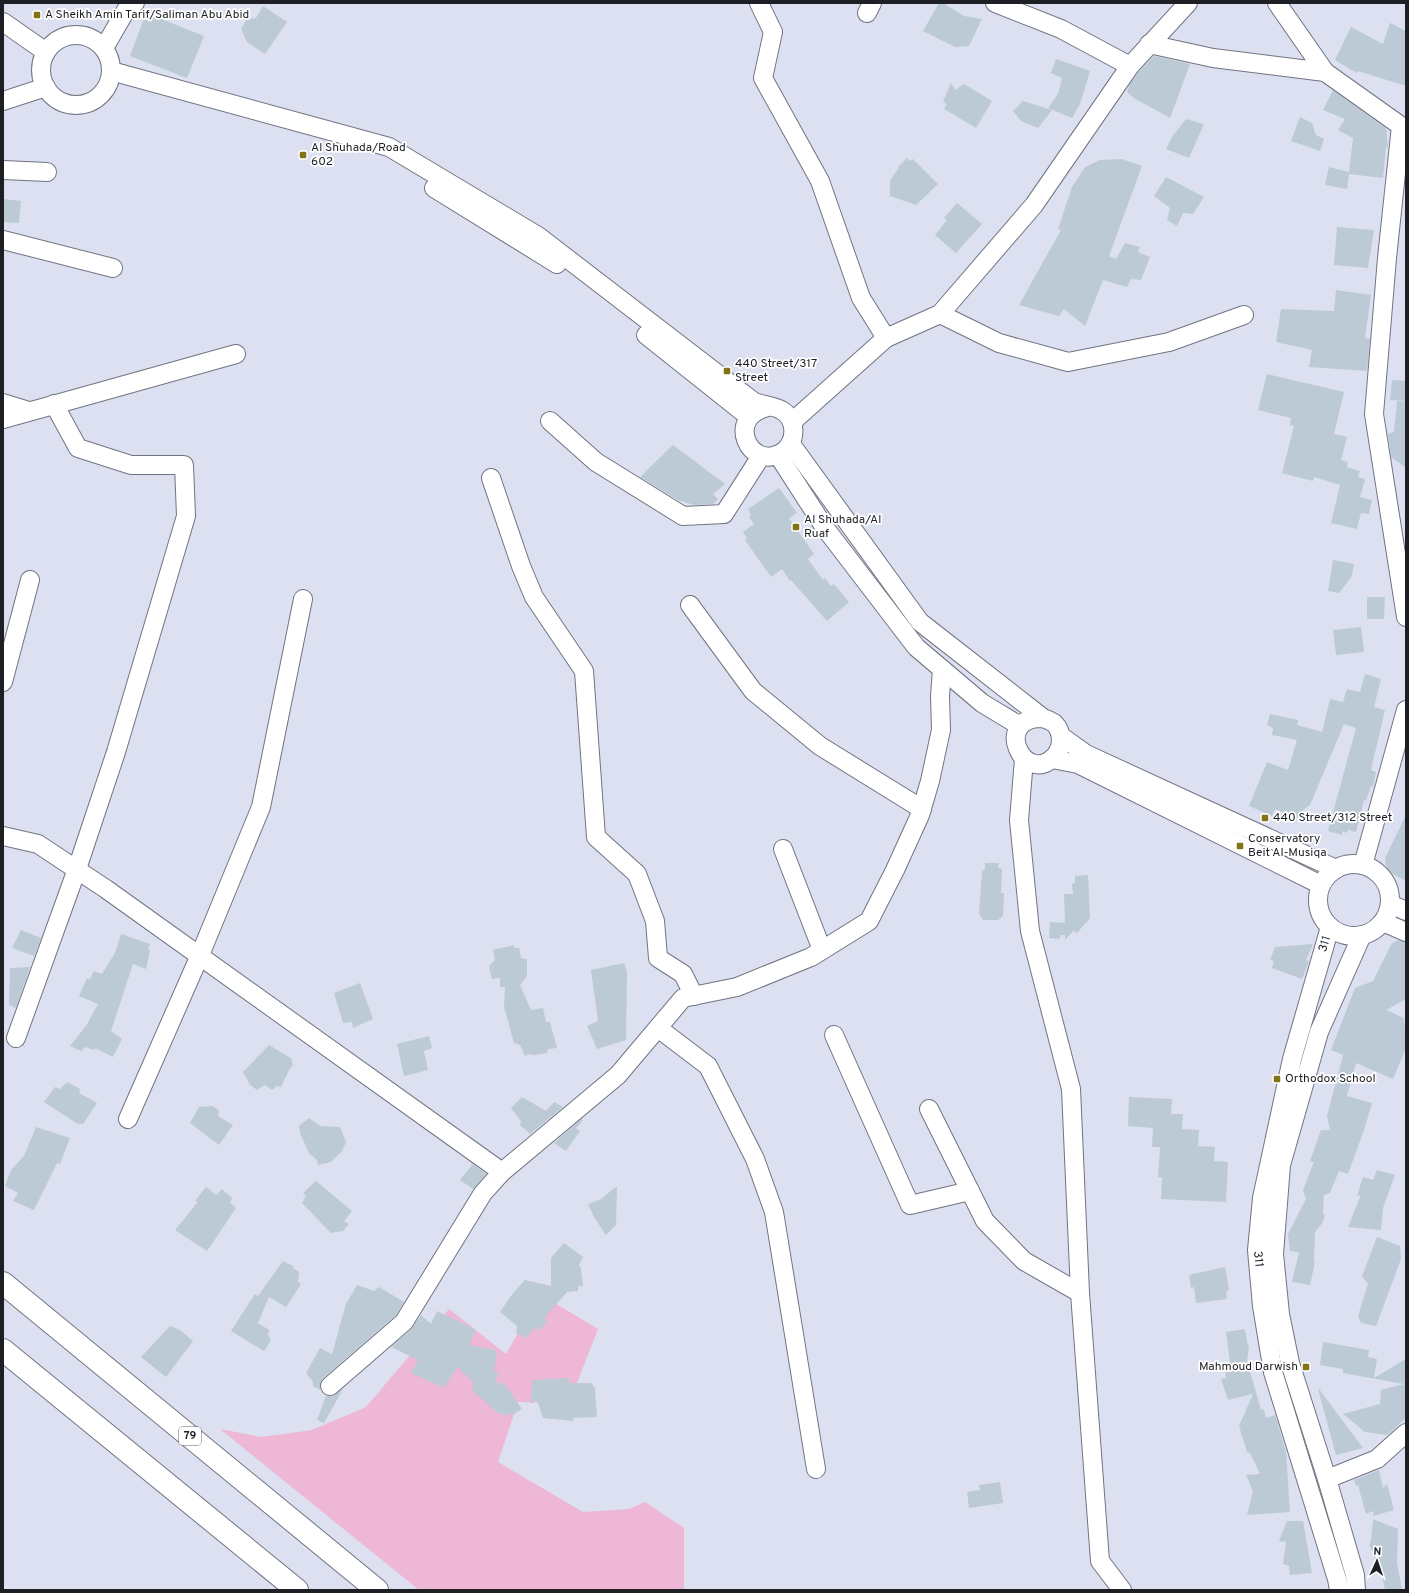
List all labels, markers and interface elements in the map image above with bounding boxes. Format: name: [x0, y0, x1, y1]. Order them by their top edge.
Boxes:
place label: A Sheikh Amin Tarif/Saliman Abu Abid: [45, 7, 249, 23]
marker: A Sheikh Amin Tarif/Saliman Abu Abid: [32, 10, 42, 20]
place label: Al Shuhada/Road 602: [311, 140, 406, 170]
marker: Al Shuhada/Road 602: [298, 150, 308, 160]
place label: 440 Street/317 Street: [735, 356, 817, 386]
marker: 440 Street/317 Street: [722, 366, 732, 376]
place label: Al Shuhada/Al Ruaf: [804, 512, 881, 542]
marker: Al Shuhada/Al Ruaf: [791, 522, 801, 532]
place label: 440 Street/312 Street: [1273, 810, 1392, 826]
marker: 440 Street/312 Street: [1260, 813, 1270, 823]
place label: Conservatory Beit Al-Musiqa: [1248, 831, 1327, 861]
marker: Conservatory Beit Al-Musiqa: [1235, 841, 1245, 851]
street label: 311: [1315, 934, 1335, 954]
place label: Orthodox School: [1285, 1071, 1376, 1087]
marker: Orthodox School: [1272, 1074, 1282, 1084]
street label: 311: [1249, 1250, 1267, 1268]
place label: Mahmoud Darwish: [1199, 1359, 1298, 1375]
marker: Mahmoud Darwish: [1301, 1362, 1311, 1372]
road number: 79: [179, 1427, 201, 1445]
north arrow: [1357, 1541, 1397, 1581]
text: N: [1373, 1545, 1382, 1559]

